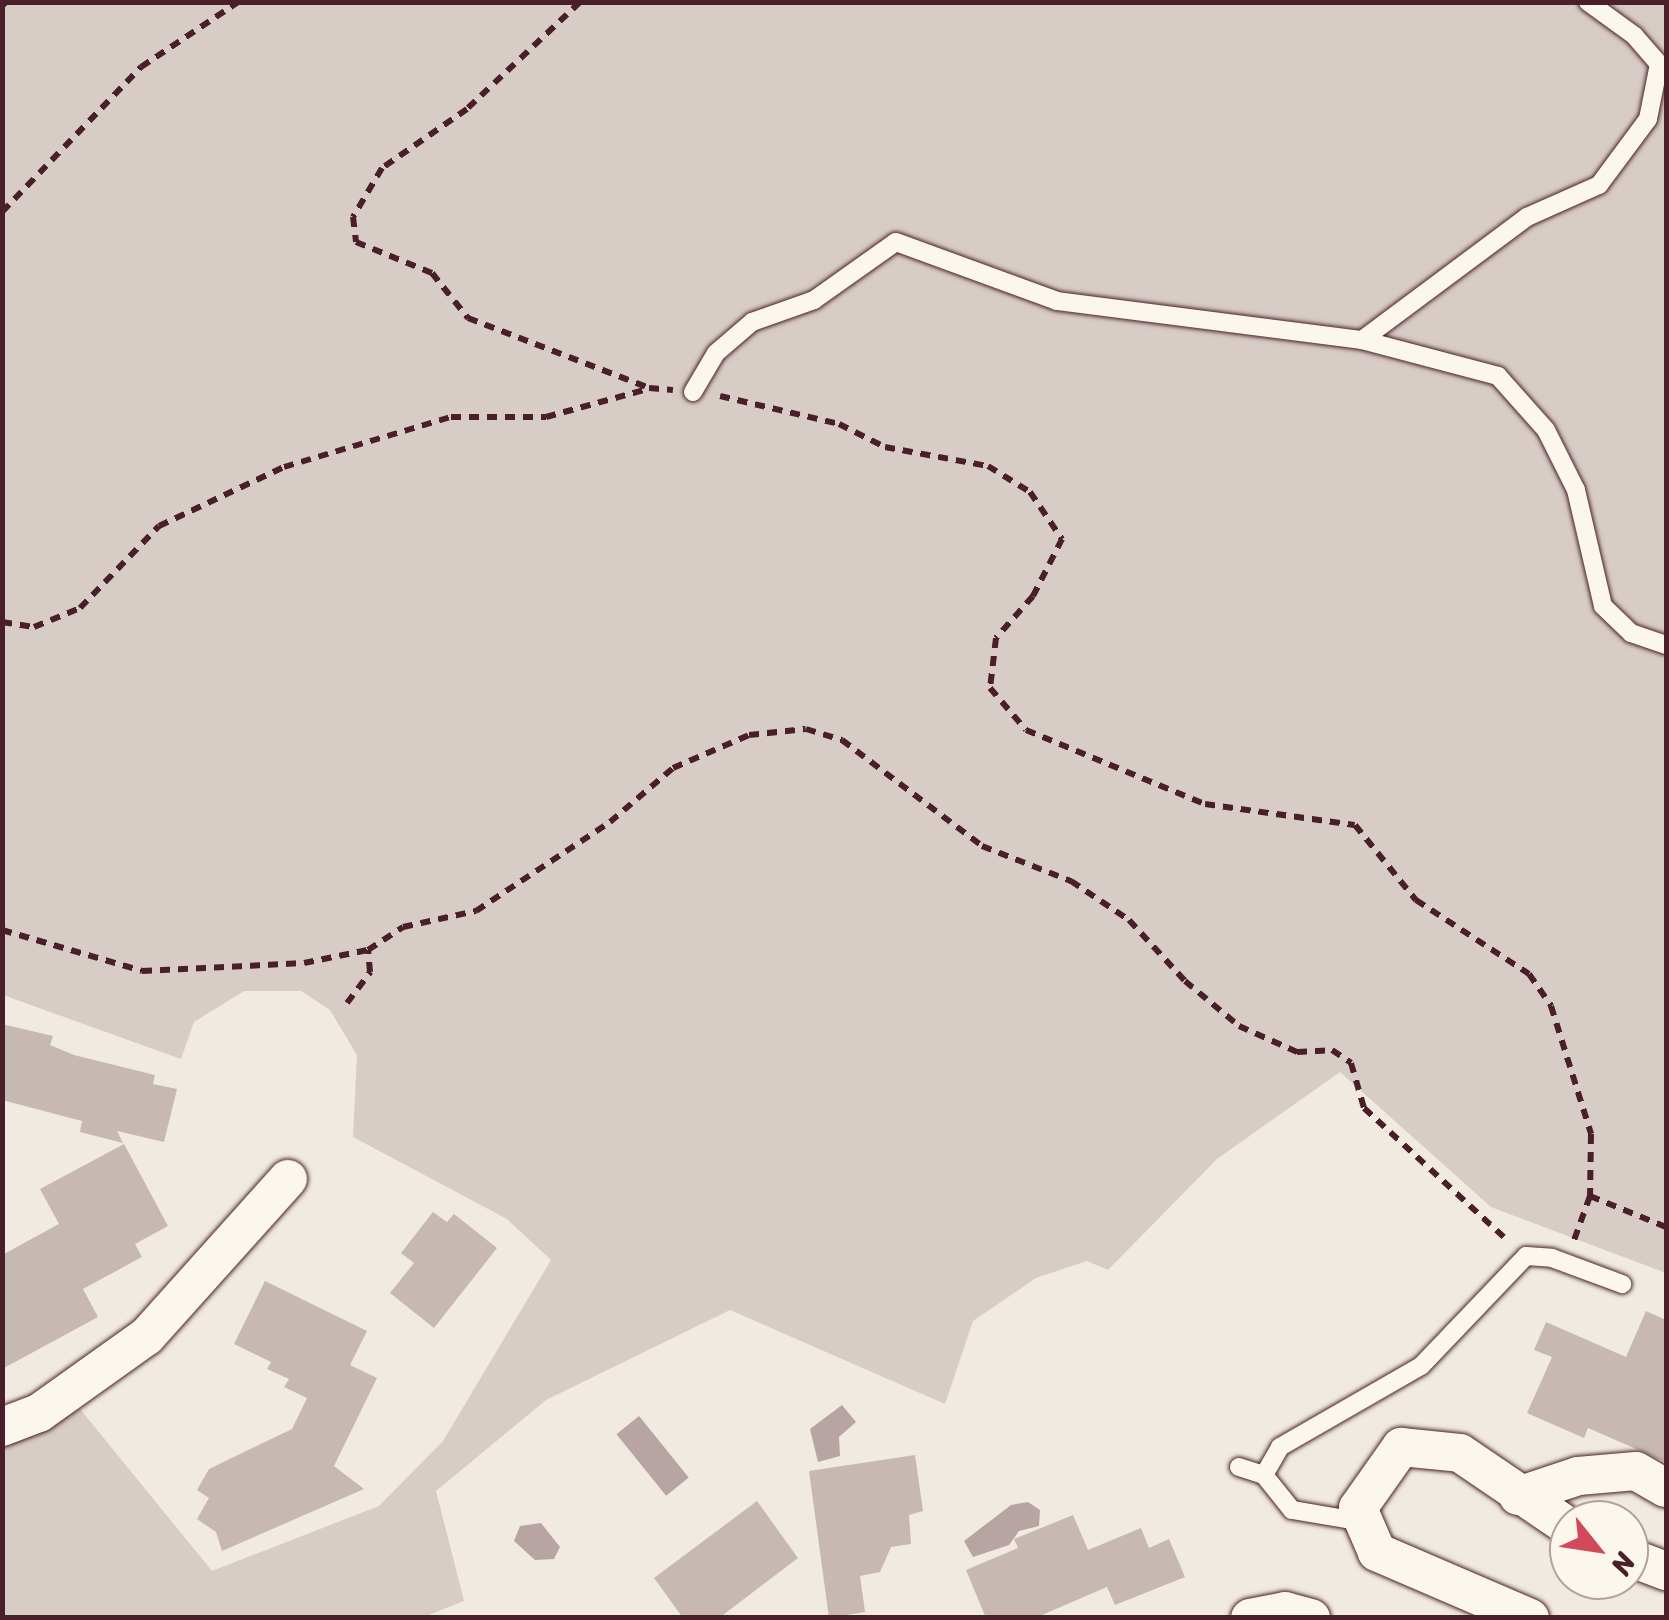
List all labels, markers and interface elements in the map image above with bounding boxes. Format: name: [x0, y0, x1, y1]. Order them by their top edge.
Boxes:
north arrow: [1549, 1500, 1649, 1600]
text: N: [1598, 1544, 1650, 1585]

